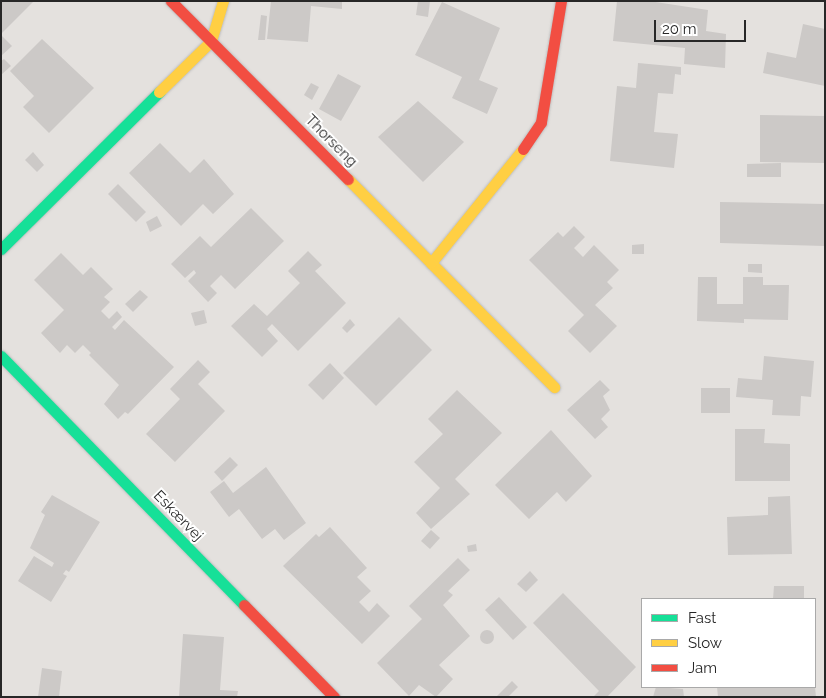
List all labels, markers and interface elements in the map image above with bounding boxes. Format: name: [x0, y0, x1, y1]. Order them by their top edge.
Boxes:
scale bar: [656, 10, 748, 42]
text: 20 m: [662, 20, 697, 38]
street label: Thorseng: [301, 111, 361, 171]
street label: Eskærvej: [149, 487, 207, 545]
legend: [641, 598, 816, 688]
text: Fast: [688, 609, 716, 627]
text: Slow: [688, 634, 722, 652]
text: Jam: [688, 659, 717, 677]

